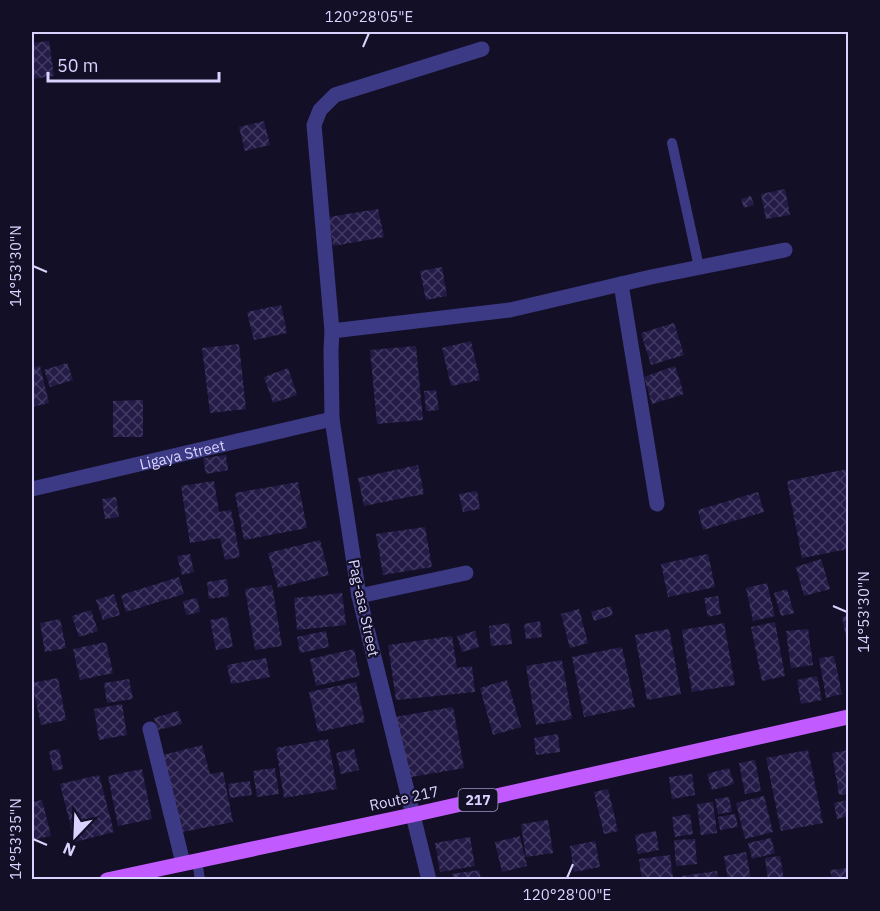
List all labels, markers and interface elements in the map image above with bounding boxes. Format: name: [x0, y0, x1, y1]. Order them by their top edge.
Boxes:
text: 120°28'05"E: [325, 7, 413, 26]
scale bar: [48, 45, 219, 83]
text: 50 m: [57, 54, 99, 77]
text: 14°53'30"N: [6, 225, 25, 307]
street label: Ligaya Street: [137, 435, 227, 473]
street label: Pag-asa Street: [344, 558, 384, 658]
text: 14°53'30"N: [854, 571, 873, 653]
street label: Route 217: [368, 781, 440, 815]
road number: 217: [458, 789, 498, 811]
text: 14°53'35"N: [6, 798, 25, 880]
north arrow: [45, 806, 105, 866]
text: N: [60, 838, 78, 861]
text: 120°28'00"E: [523, 885, 611, 904]

